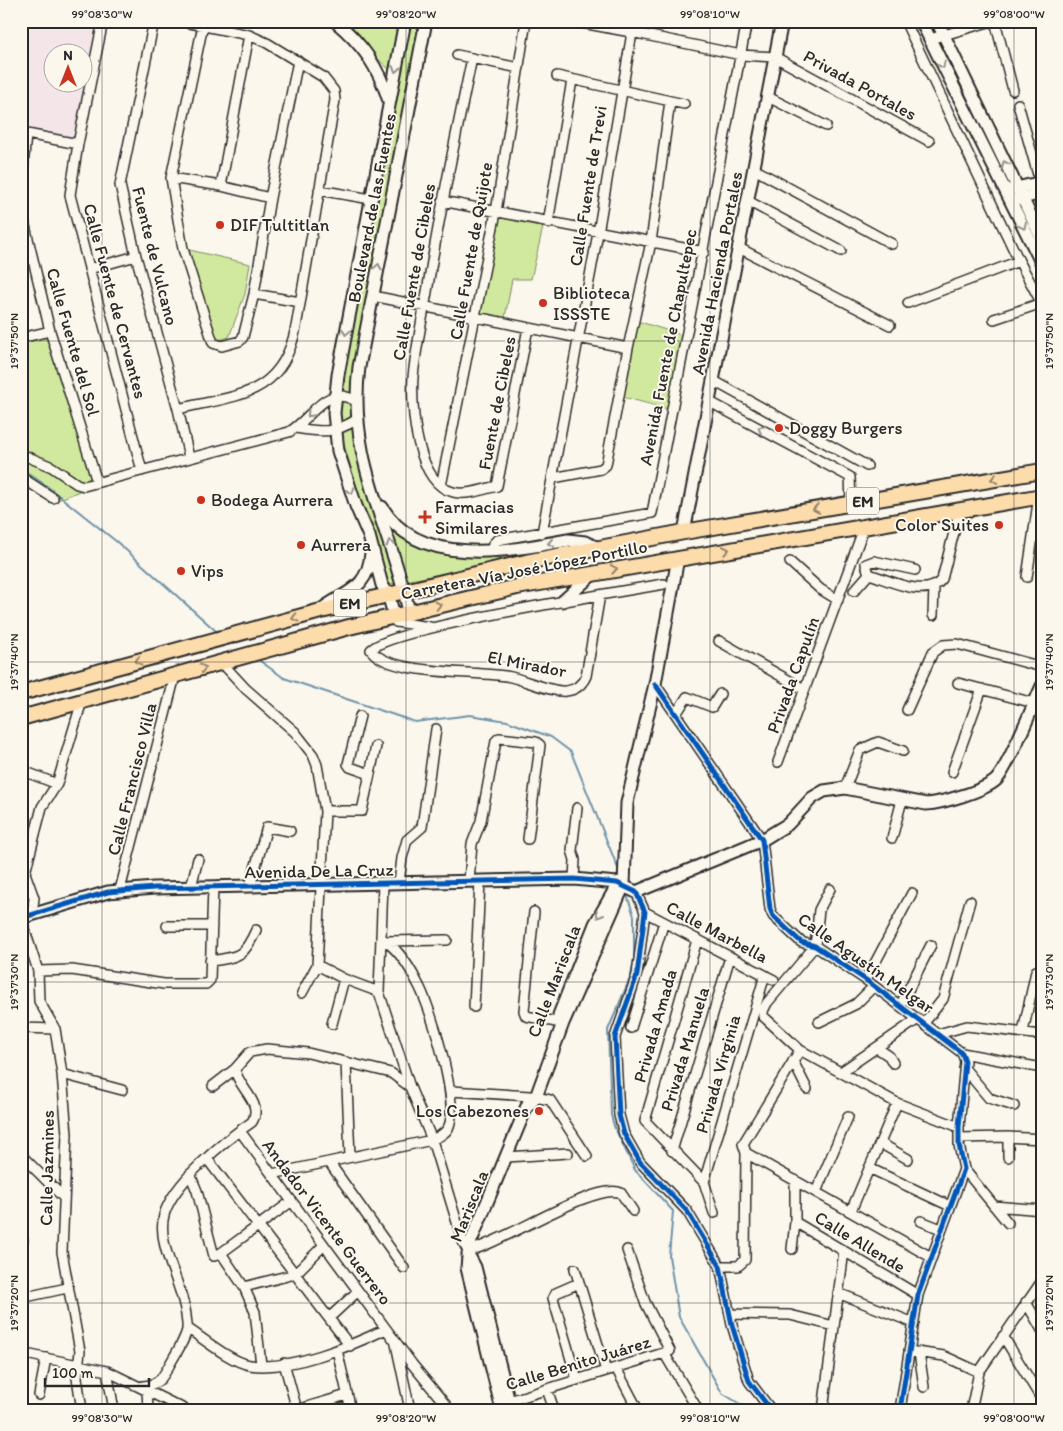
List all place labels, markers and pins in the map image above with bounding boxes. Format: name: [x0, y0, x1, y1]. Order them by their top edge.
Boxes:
place label: DIF Tultitlan: [230, 214, 330, 236]
marker: DIF Tultitlan: [214, 219, 226, 231]
place label: Biblioteca ISSSTE: [553, 282, 630, 325]
marker: Biblioteca ISSSTE: [537, 297, 549, 309]
place label: Doggy Burgers: [789, 417, 902, 439]
marker: Doggy Burgers: [773, 422, 785, 434]
place label: Bodega Aurrera: [211, 489, 334, 511]
marker: Bodega Aurrera: [195, 494, 207, 506]
place label: Farmacias Similares: [435, 496, 514, 539]
marker: Farmacias Similares: [419, 511, 431, 523]
place label: Color Suites: [895, 514, 989, 536]
marker: Color Suites: [993, 519, 1005, 531]
place label: Aurrera: [311, 534, 372, 556]
marker: Aurrera: [295, 539, 307, 551]
place label: Vips: [191, 560, 224, 582]
marker: Vips: [175, 565, 187, 577]
place label: Los Cabezones: [416, 1100, 529, 1122]
marker: Los Cabezones: [533, 1105, 545, 1117]

